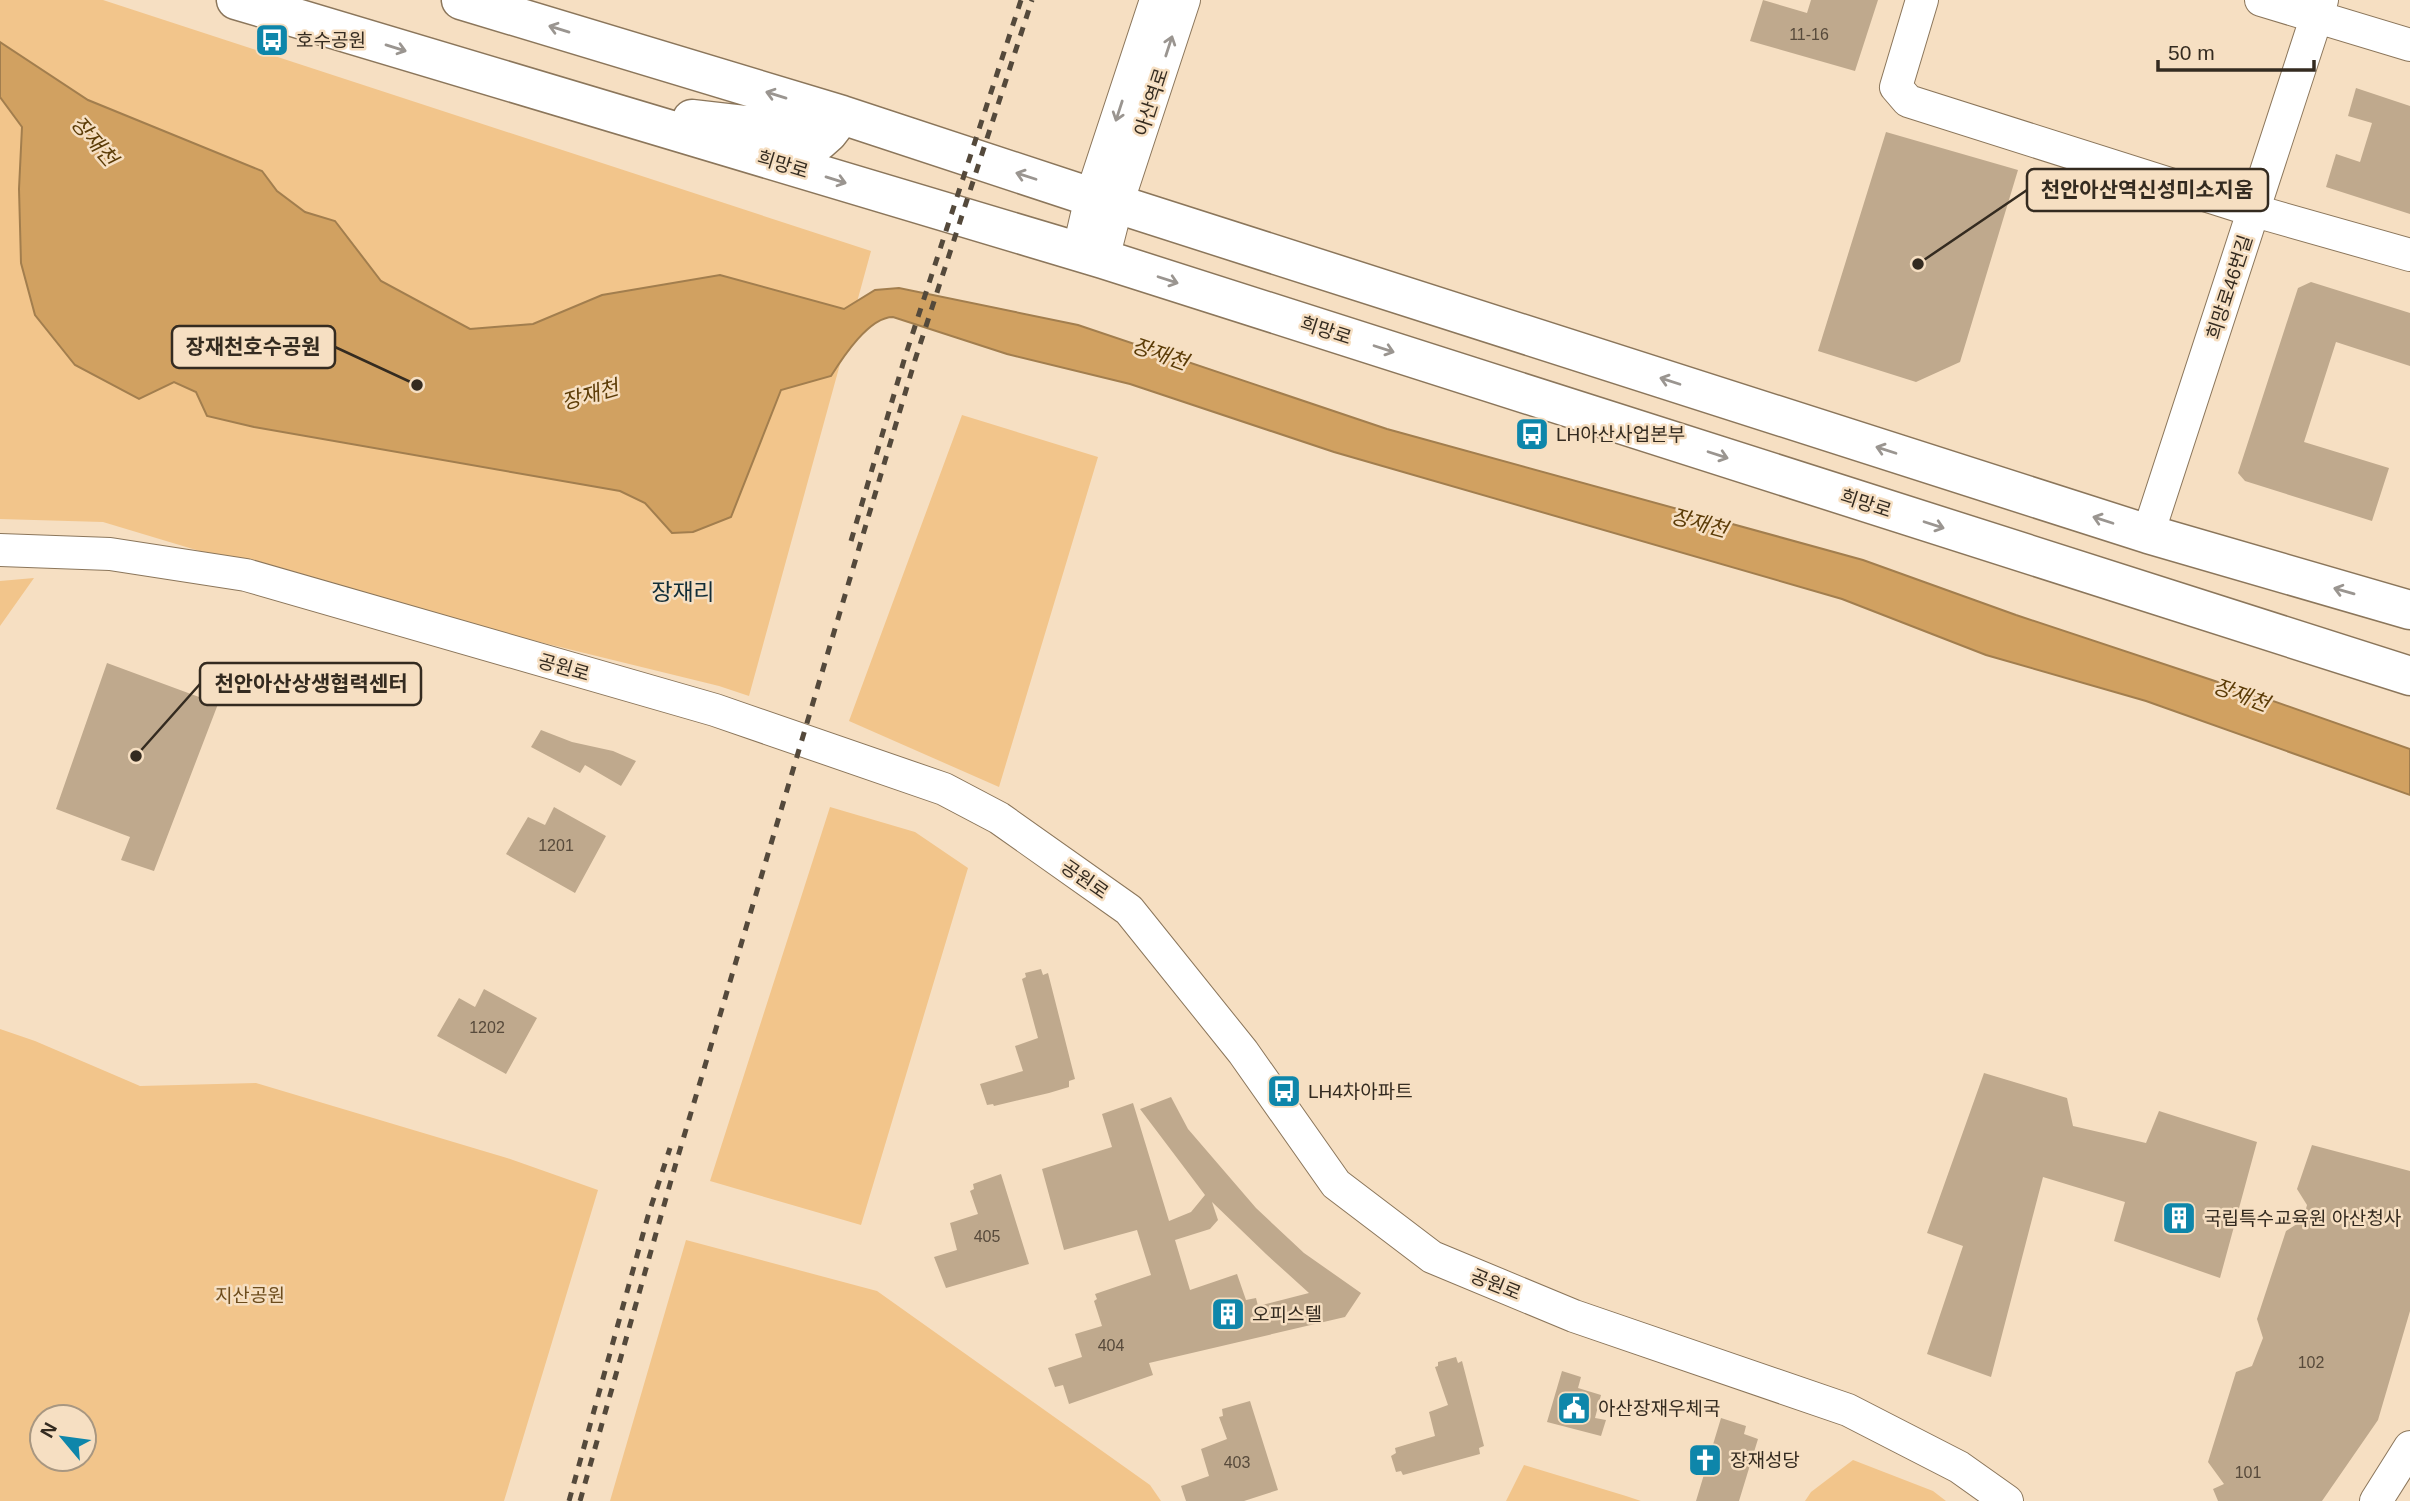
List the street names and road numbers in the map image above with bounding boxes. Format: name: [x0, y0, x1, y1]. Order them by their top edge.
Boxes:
street label: 아산역로: [1131, 66, 1172, 139]
street label: 희망로: [755, 147, 811, 182]
street label: 희망로46번길: [2203, 232, 2256, 342]
street label: 희망로: [1298, 312, 1354, 349]
street label: 희망로: [1838, 485, 1894, 522]
street label: 공원로: [536, 650, 592, 685]
street label: 공원로: [1057, 856, 1112, 903]
street label: 공원로: [1468, 1265, 1524, 1304]

